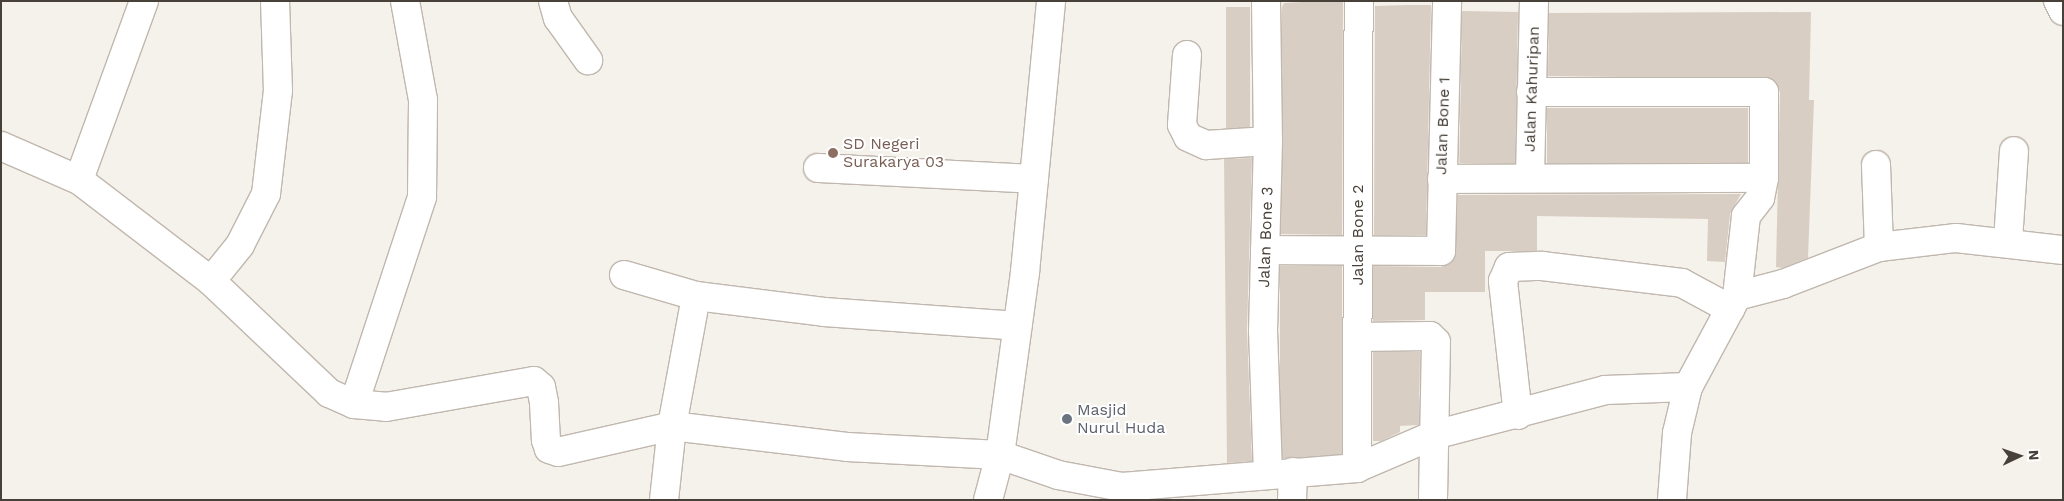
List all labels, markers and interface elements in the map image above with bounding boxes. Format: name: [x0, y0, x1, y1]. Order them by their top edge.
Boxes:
street label: Jalan Kahuripan: [1520, 26, 1544, 152]
street label: Jalan Bone 1: [1432, 77, 1454, 175]
place label: SD Negeri Surakarya 03: [843, 134, 944, 172]
marker: SD Negeri Surakarya 03: [827, 147, 839, 159]
street label: Jalan Bone 2: [1348, 184, 1368, 286]
street label: Jalan Bone 3: [1255, 186, 1277, 288]
place label: Masjid Nurul Huda: [1077, 400, 1166, 438]
marker: Masjid Nurul Huda: [1061, 413, 1073, 425]
north arrow: [1994, 431, 2044, 481]
text: N: [2026, 450, 2042, 461]

